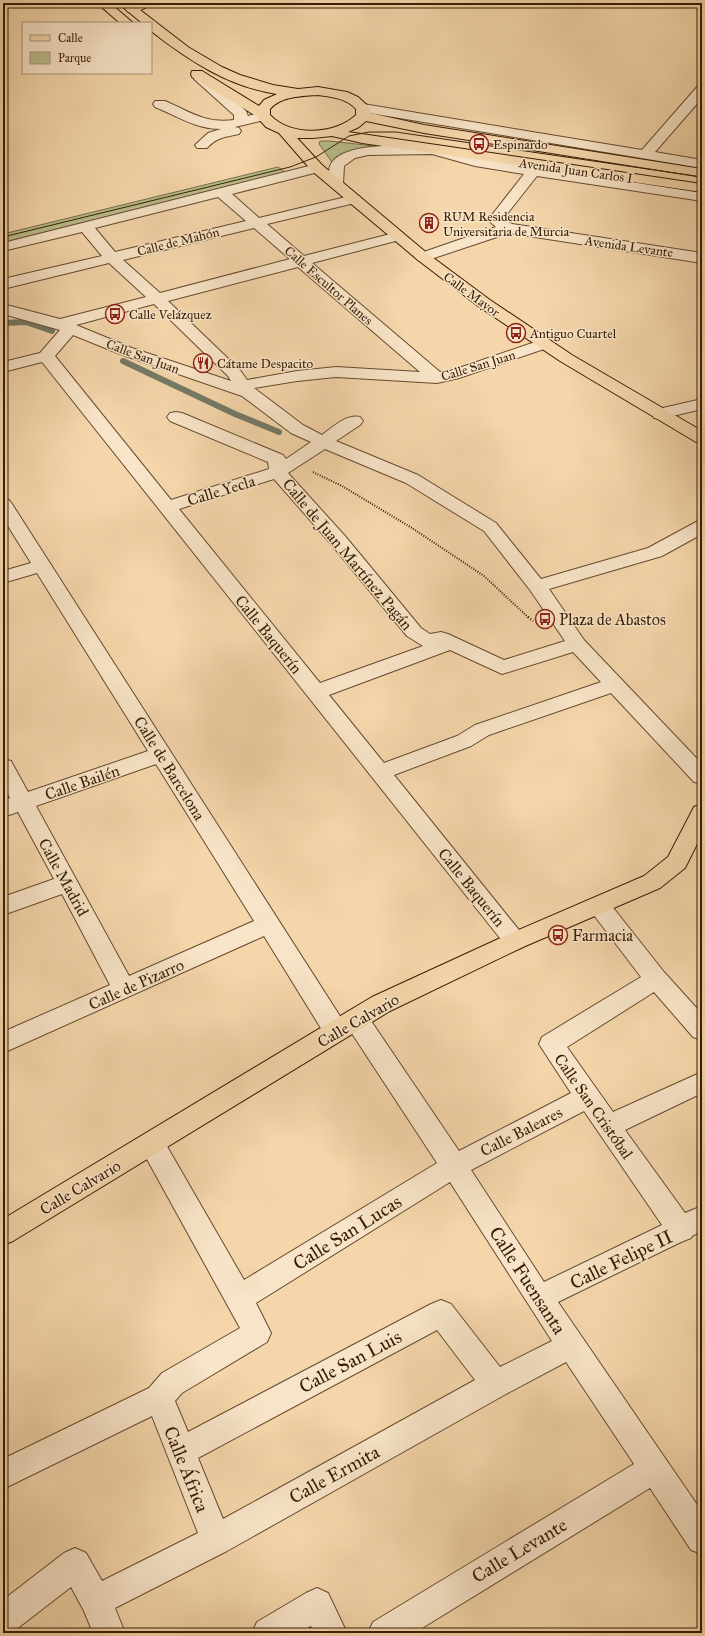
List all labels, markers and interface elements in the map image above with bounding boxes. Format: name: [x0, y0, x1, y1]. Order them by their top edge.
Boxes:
legend: [22, 22, 152, 74]
text: Calle: [58, 31, 83, 45]
text: Parque: [58, 51, 91, 66]
bus stop icon: Espinardo: [468, 133, 490, 155]
place label: Espinardo: [493, 137, 548, 153]
street label: Avenida Juan Carlos I: [517, 155, 634, 187]
place label: RUM Residencia Universitaria de Murcia: [443, 209, 570, 240]
building icon: RUM Residencia Universitaria de Murcia: [418, 212, 440, 234]
street label: Calle de Mahón: [136, 224, 221, 260]
street label: Avenida Levante: [583, 233, 674, 261]
street label: Calle Escultor Planes: [281, 243, 376, 329]
street label: Calle Mayor: [440, 269, 503, 321]
bus stop icon: Calle Velázquez: [104, 303, 126, 325]
place label: Calle Velázquez: [129, 307, 212, 323]
bus stop icon: Antiguo Cuartel: [505, 322, 527, 344]
place label: Antiguo Cuartel: [529, 326, 617, 342]
street label: Calle San Juan: [104, 336, 181, 378]
street label: Calle San Juan: [439, 347, 517, 385]
restaurant icon: Cátame Despacito: [192, 352, 214, 374]
place label: Cátame Despacito: [217, 356, 314, 372]
street label: Calle Yecla: [185, 471, 258, 510]
street label: Calle de Juan Martínez Pagán: [278, 475, 417, 635]
street label: Calle Baquerín: [230, 591, 306, 678]
bus stop icon: Plaza de Abastos: [534, 608, 556, 630]
place label: Plaza de Abastos: [559, 610, 666, 629]
street label: Calle de Barcelona: [130, 713, 209, 824]
street label: Calle Bailén: [42, 761, 122, 804]
street label: Calle Madrid: [34, 835, 93, 919]
street label: Calle Baquerín: [433, 844, 509, 931]
bus stop icon: Farmacia: [547, 924, 569, 946]
place label: Farmacia: [572, 926, 633, 945]
street label: Calle de Pizarro: [86, 955, 187, 1014]
street label: Calle Calvario: [314, 989, 402, 1051]
street label: Calle San Cristóbal: [550, 1050, 637, 1163]
street label: Calle Baleares: [477, 1103, 566, 1160]
street label: Calle Calvario: [36, 1156, 124, 1219]
street label: Calle San Lucas: [289, 1190, 406, 1275]
street label: Calle Fuensanta: [484, 1222, 571, 1339]
street label: Calle Felipe II: [566, 1225, 676, 1294]
street label: Calle San Luis: [295, 1325, 406, 1398]
street label: Calle África: [159, 1422, 215, 1516]
street label: Calle Ermita: [285, 1440, 384, 1509]
street label: Calle Levante: [467, 1513, 571, 1588]

